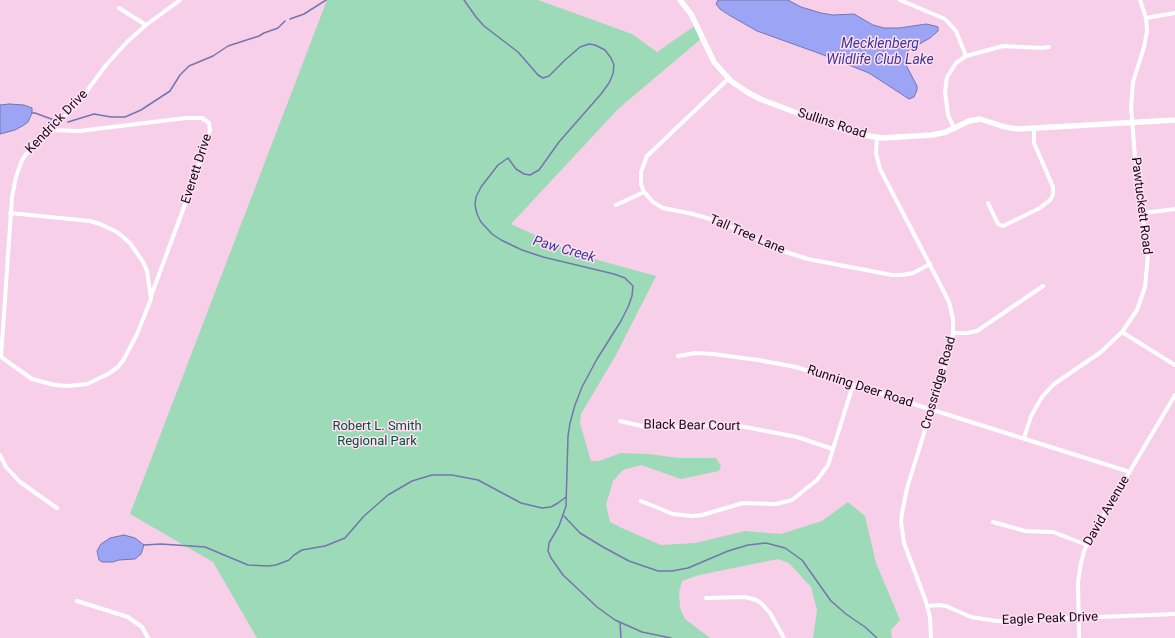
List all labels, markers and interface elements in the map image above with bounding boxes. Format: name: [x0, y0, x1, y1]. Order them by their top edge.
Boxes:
water label: Mecklenberg Wildlife Club Lake: [826, 36, 934, 68]
street label: Kendrick Drive: [23, 87, 91, 157]
street label: Sullins Road: [796, 106, 868, 142]
street label: Everett Drive: [178, 132, 216, 206]
street label: Pawtuckett Road: [1127, 156, 1155, 256]
street label: Tall Tree Lane: [707, 212, 787, 258]
water label: Paw Creek: [531, 233, 597, 267]
street label: Crossridge Road: [918, 335, 960, 431]
street label: Running Deer Road: [805, 363, 915, 411]
street label: Black Bear Court: [644, 417, 740, 435]
park label: Robert L. Smith Regional Park: [332, 419, 422, 450]
street label: David Avenue: [1081, 473, 1133, 549]
street label: Eagle Peak Drive: [1002, 610, 1098, 628]

